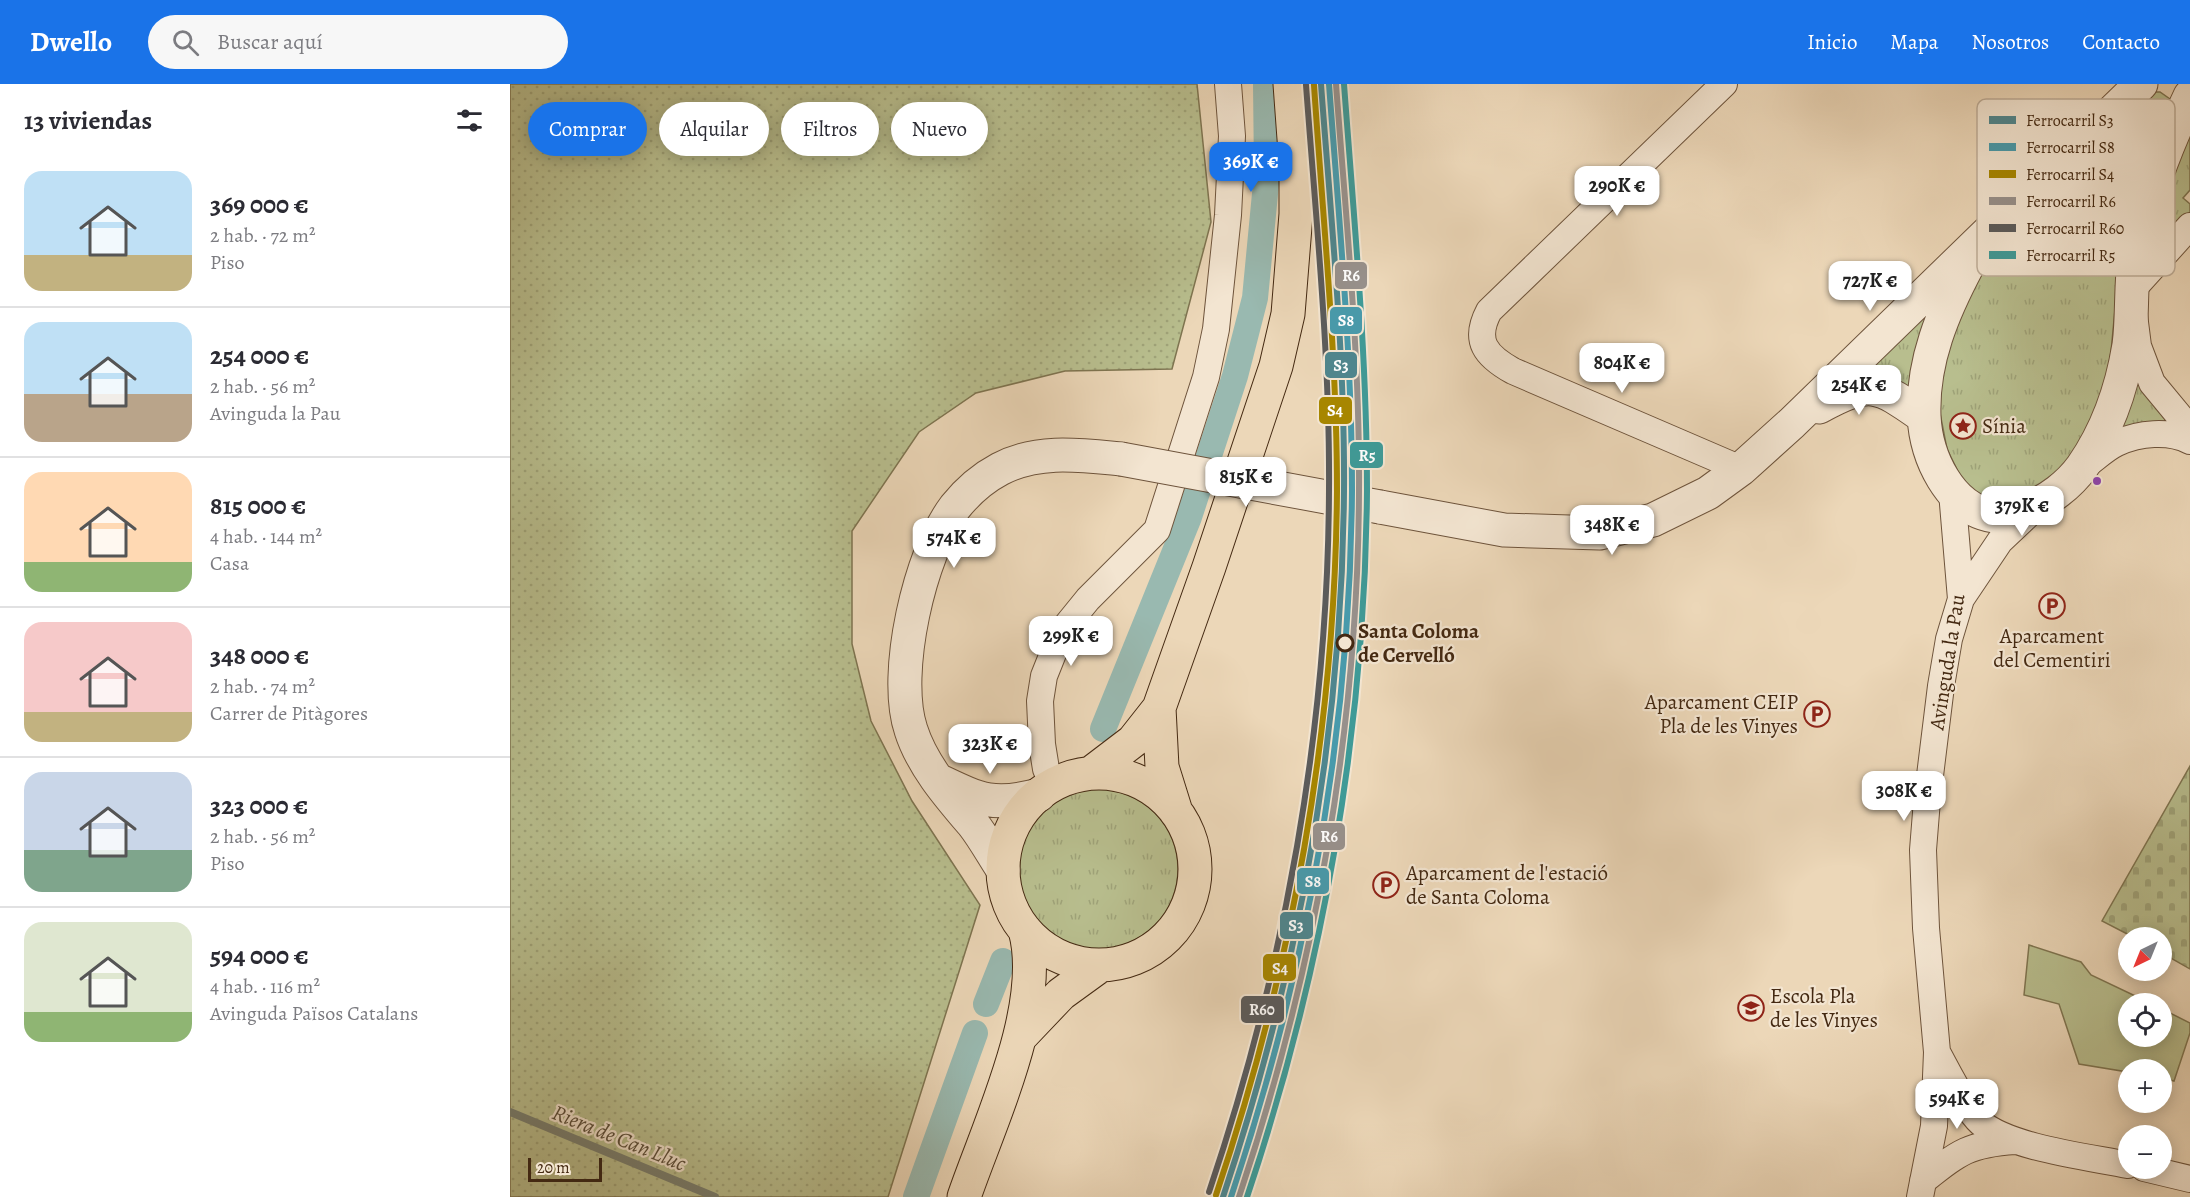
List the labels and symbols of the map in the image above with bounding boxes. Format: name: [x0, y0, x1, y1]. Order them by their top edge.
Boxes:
legend: [1977, 99, 2175, 276]
text: Ferrocarril S3: [2026, 110, 2114, 132]
text: Ferrocarril S8: [2026, 137, 2115, 159]
pin: 369K €: [1202, 142, 1300, 193]
text: Ferrocarril S4: [2026, 164, 2114, 186]
pin: 290K €: [1568, 166, 1666, 217]
text: Ferrocarril R6: [2026, 191, 2116, 213]
text: Ferrocarril R60: [2026, 218, 2124, 240]
text: Ferrocarril R5: [2026, 245, 2115, 267]
line badge: R6: [1334, 261, 1368, 290]
pin: 727K €: [1821, 261, 1919, 312]
text: R6: [1342, 265, 1360, 287]
line badge: S8: [1329, 306, 1363, 335]
text: S8: [1338, 310, 1354, 332]
pin: 804K €: [1573, 343, 1671, 394]
line badge: S3: [1324, 351, 1358, 379]
text: S3: [1333, 355, 1349, 377]
pin: 254K €: [1810, 365, 1908, 416]
line badge: S4: [1318, 396, 1353, 425]
text: S4: [1327, 400, 1344, 422]
place icon: Sínia: [1948, 411, 1978, 441]
place label: Sínia: [1982, 412, 2026, 440]
line badge: R5: [1349, 441, 1384, 469]
text: R5: [1358, 445, 1376, 467]
pin: 815K €: [1197, 457, 1295, 508]
unlabelled marker: [2091, 475, 2103, 487]
pin: 379K €: [1973, 486, 2071, 537]
pin: 348K €: [1563, 505, 1661, 556]
pin: 574K €: [905, 518, 1003, 569]
street label: Avinguda la Pau: [1922, 591, 1972, 733]
parking icon: Aparcament del Cementiri: [2037, 591, 2067, 621]
pin: 299K €: [1022, 616, 1120, 667]
place label: Santa Coloma de Cervelló: [1358, 617, 1480, 669]
place label: Aparcament del Cementiri: [1993, 622, 2111, 674]
marker: Santa Coloma de Cervelló: [1336, 634, 1354, 652]
place label: Aparcament CEIP Pla de les Vinyes: [1644, 688, 1798, 740]
parking icon: Aparcament CEIP Pla de les Vinyes: [1802, 699, 1832, 729]
pin: 323K €: [941, 724, 1039, 775]
pin: 308K €: [1855, 771, 1953, 822]
line badge: R6: [1312, 822, 1346, 851]
text: R6: [1320, 826, 1338, 848]
place label: Aparcament de l'estació de Santa Coloma: [1405, 859, 1608, 911]
line badge: S8: [1296, 867, 1330, 895]
parking icon: Aparcament de l'estació de Santa Coloma: [1371, 870, 1401, 900]
text: S8: [1305, 871, 1321, 893]
line badge: S3: [1279, 911, 1314, 940]
text: S3: [1288, 915, 1304, 937]
north arrow: [2118, 927, 2172, 981]
line badge: S4: [1262, 953, 1297, 982]
text: S4: [1272, 958, 1289, 980]
place label: Escola Pla de les Vinyes: [1770, 982, 1878, 1034]
school or university icon: Escola Pla de les Vinyes: [1736, 993, 1766, 1023]
line badge: R60: [1240, 995, 1285, 1024]
text: R60: [1249, 999, 1275, 1021]
pin: 594K €: [1908, 1079, 2006, 1130]
water label: Riera de Can Lluc: [548, 1098, 691, 1179]
scale bar: [528, 1155, 602, 1182]

